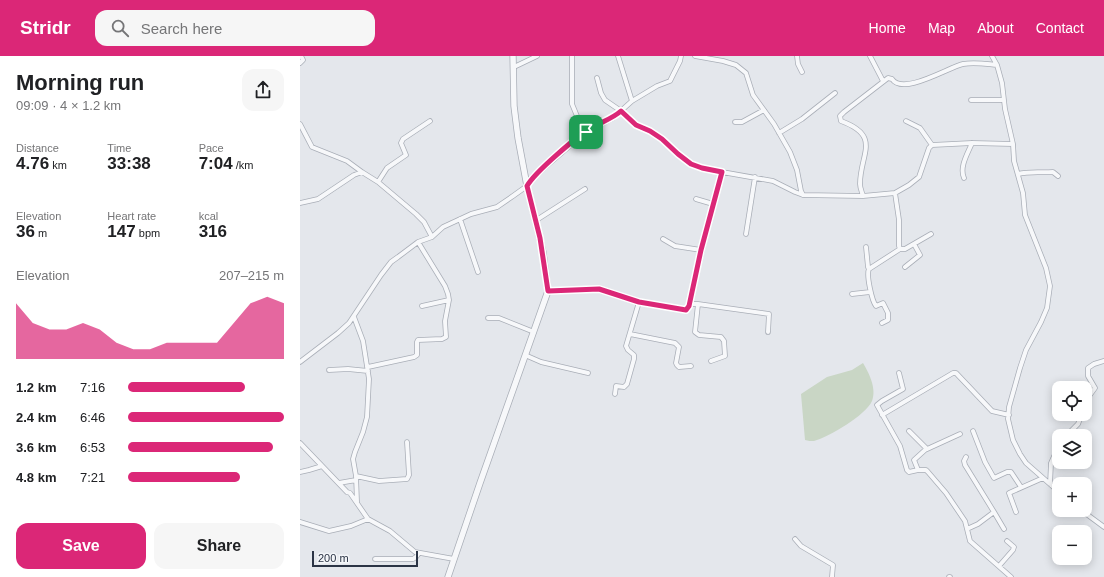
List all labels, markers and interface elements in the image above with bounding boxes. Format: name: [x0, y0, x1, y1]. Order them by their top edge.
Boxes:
search box: [95, 10, 375, 46]
text: Stridr: [20, 17, 71, 38]
icon: search: [109, 17, 131, 39]
text: Search here: [141, 20, 222, 37]
text: Home: [869, 20, 906, 36]
text: Map: [928, 20, 955, 36]
text: About: [977, 20, 1014, 36]
text: Contact: [1036, 20, 1084, 36]
button: share: [242, 69, 284, 111]
text: Morning run: [16, 70, 144, 95]
text: 09:09 · 4 × 1.2 km: [16, 98, 121, 113]
pin: [569, 115, 603, 149]
icon: arrive: [575, 121, 597, 143]
text: Distance: [16, 142, 59, 154]
text: Time: [107, 142, 131, 154]
text: Pace: [199, 142, 224, 154]
text: 4.76: [16, 154, 49, 173]
text: 33:38: [107, 154, 151, 173]
text: 7:04: [199, 154, 233, 173]
text: km: [49, 159, 67, 171]
text: /km: [233, 159, 253, 171]
text: Elevation: [16, 210, 61, 222]
text: Heart rate: [107, 210, 156, 222]
text: kcal: [199, 210, 218, 222]
text: 36: [16, 222, 35, 241]
text: 147: [107, 222, 136, 241]
text: 316: [199, 222, 227, 241]
text: m: [35, 227, 47, 239]
text: bpm: [136, 227, 160, 239]
text: Elevation: [16, 268, 69, 283]
text: 207–215 m: [219, 268, 284, 283]
text: 1.2 km: [16, 380, 56, 395]
text: 7:16: [80, 380, 105, 395]
map controls: [1052, 381, 1092, 565]
button: locate: [1052, 381, 1092, 421]
text: 2.4 km: [16, 410, 56, 425]
text: 6:46: [80, 410, 105, 425]
button: layers: [1052, 429, 1092, 469]
text: 3.6 km: [16, 440, 56, 455]
text: 6:53: [80, 440, 105, 455]
text: 4.8 km: [16, 470, 56, 485]
text: 7:21: [80, 470, 105, 485]
button: +: [1052, 477, 1092, 517]
button: Save: [16, 523, 146, 569]
button: Share: [154, 523, 284, 569]
button: −: [1052, 525, 1092, 565]
scale bar: [312, 549, 418, 568]
text: 200 m: [318, 552, 349, 564]

